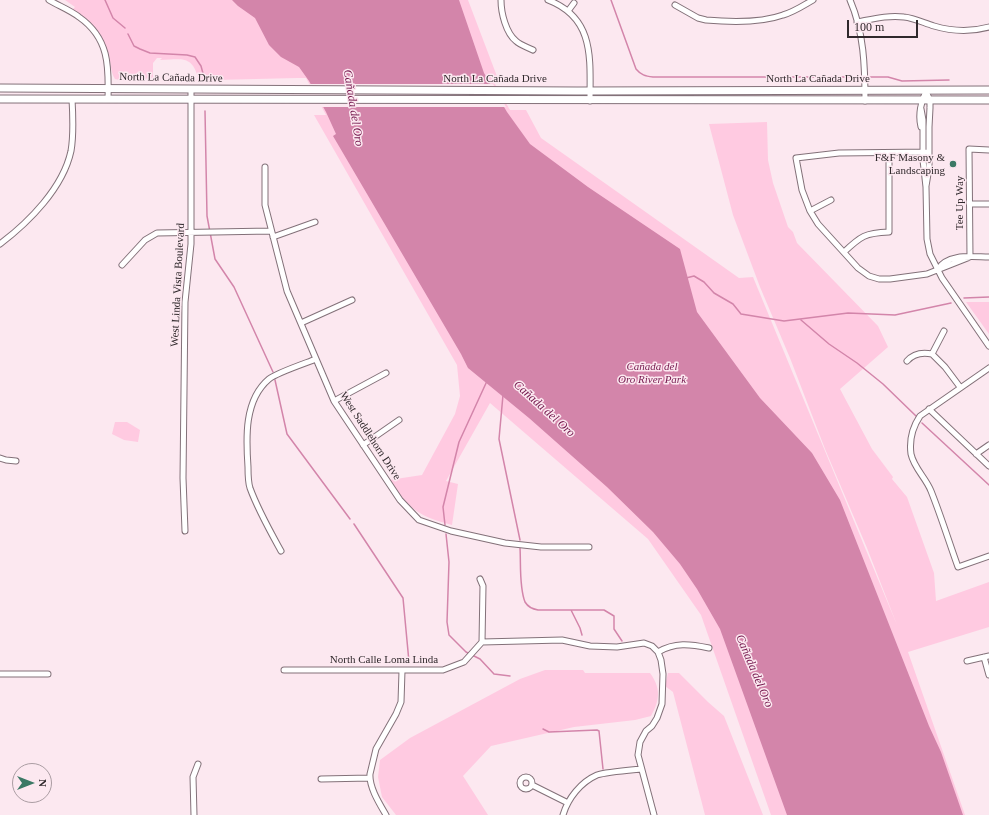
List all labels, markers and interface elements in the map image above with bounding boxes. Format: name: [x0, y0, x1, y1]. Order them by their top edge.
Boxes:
scale bar: [849, 12, 920, 38]
text: 100 m: [854, 20, 884, 34]
water label: Cañada del Oro: [340, 69, 366, 147]
street label: North La Cañada Drive: [119, 70, 223, 86]
street label: North La Cañada Drive: [443, 72, 547, 86]
street label: North La Cañada Drive: [766, 72, 870, 86]
place label: F&F Masony & Landscaping: [875, 151, 945, 177]
marker: F&F Masony & Landscaping: [948, 159, 958, 169]
street label: Tee Up Way: [953, 176, 967, 230]
street label: West Linda Vista Boulevard: [168, 223, 188, 347]
park label: Cañada del Oro River Park: [618, 360, 686, 386]
water label: Cañada del Oro: [510, 378, 578, 440]
street label: West Saddlehorn Drive: [337, 389, 403, 483]
water label: Cañada del Oro: [732, 632, 776, 710]
street label: North Calle Loma Linda: [330, 653, 438, 667]
north arrow: [12, 763, 52, 803]
text: N: [37, 779, 49, 787]

